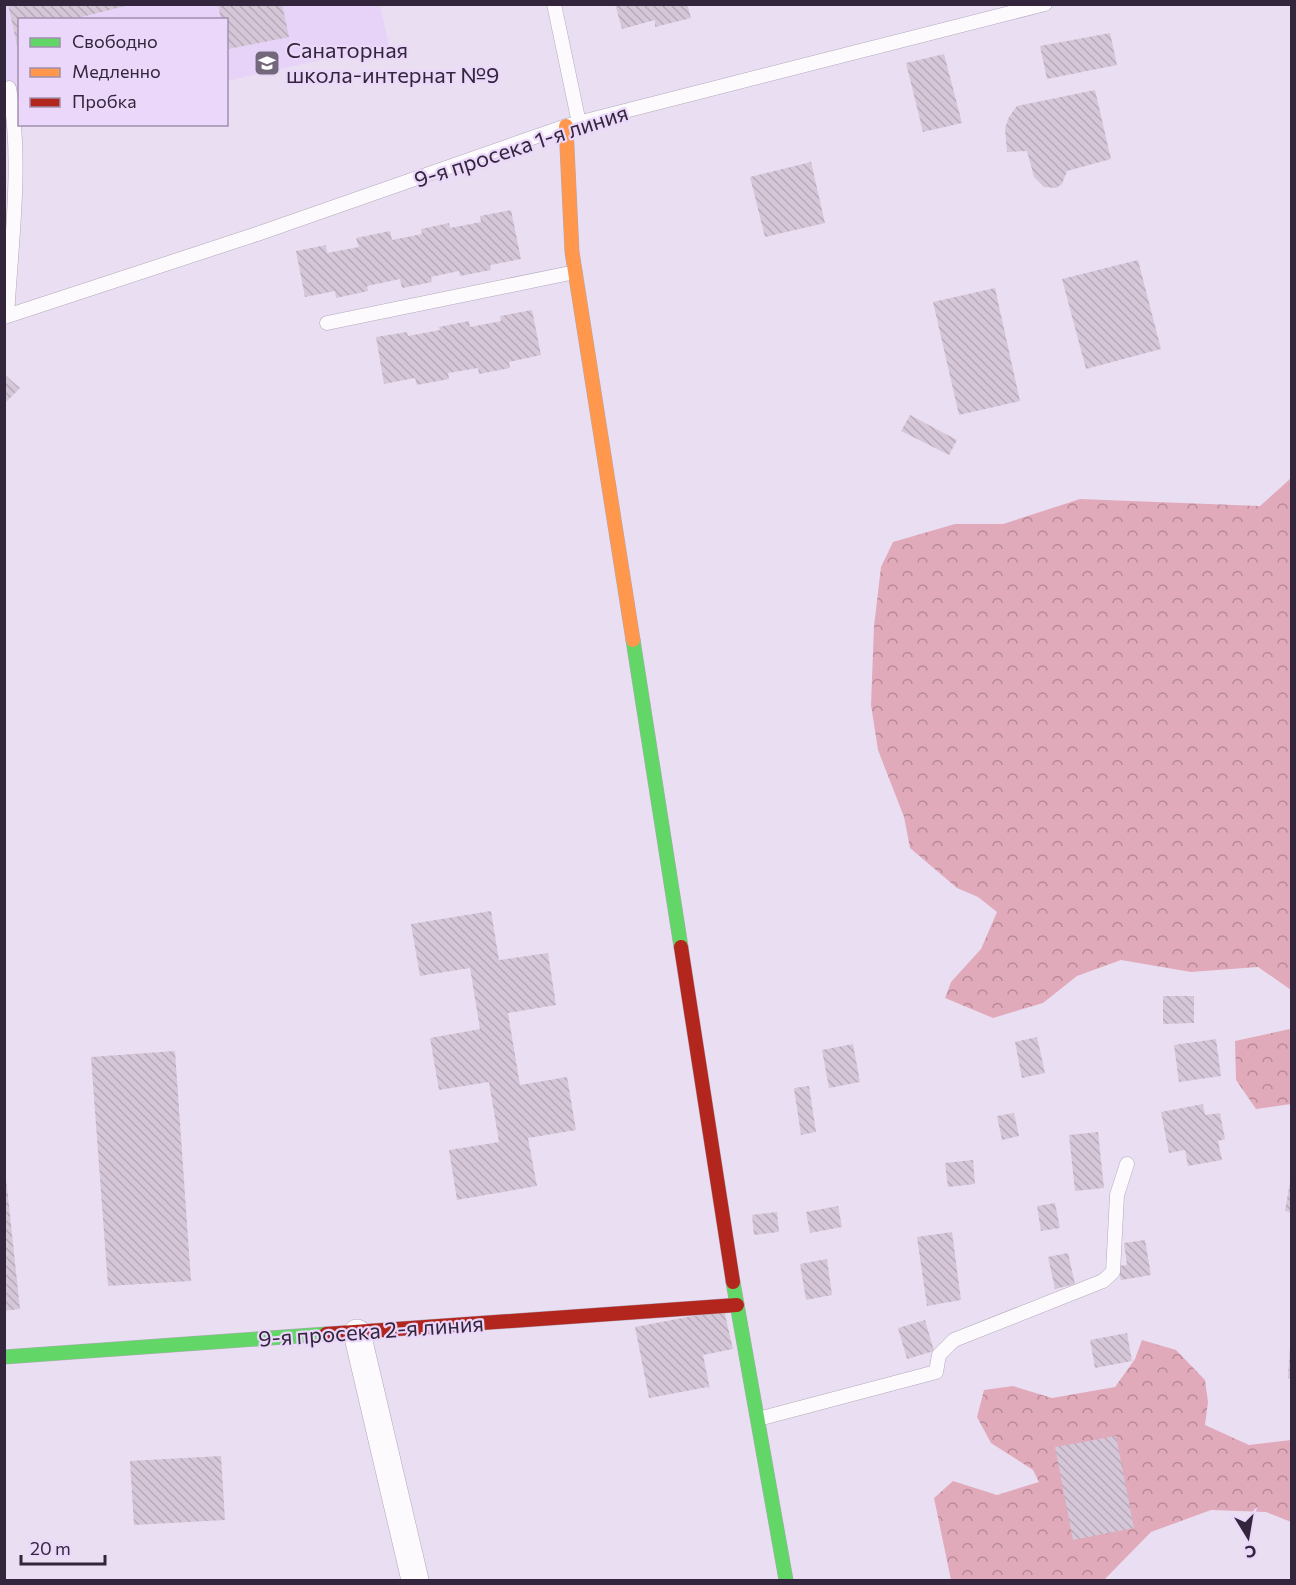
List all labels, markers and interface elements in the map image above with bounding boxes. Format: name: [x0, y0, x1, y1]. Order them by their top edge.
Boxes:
legend: [18, 18, 228, 126]
text: Свободно: [72, 30, 158, 52]
place label: Санаторная школа-интернат №9: [286, 36, 499, 88]
school or university icon: Санаторная школа-интернат №9: [252, 48, 282, 78]
text: Медленно: [72, 60, 161, 82]
text: Пробка: [72, 90, 137, 112]
street label: 9-я просека 1-я линия: [410, 98, 631, 193]
street label: 9-я просека 2-я линия: [257, 1309, 485, 1352]
north arrow: [1218, 1507, 1278, 1567]
scale bar: [21, 1528, 105, 1566]
text: 20 m: [30, 1537, 71, 1559]
text: С: [1244, 1542, 1258, 1563]

